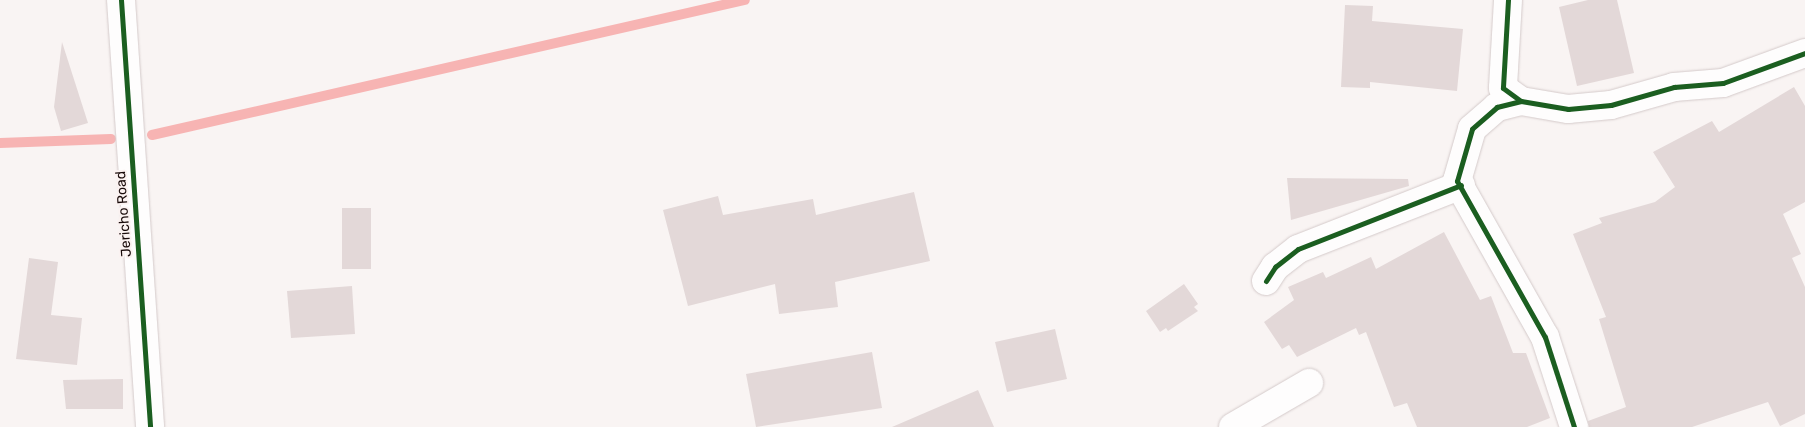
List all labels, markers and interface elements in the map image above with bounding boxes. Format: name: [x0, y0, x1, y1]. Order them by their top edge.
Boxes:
street label: Jericho Road: [113, 170, 135, 258]

